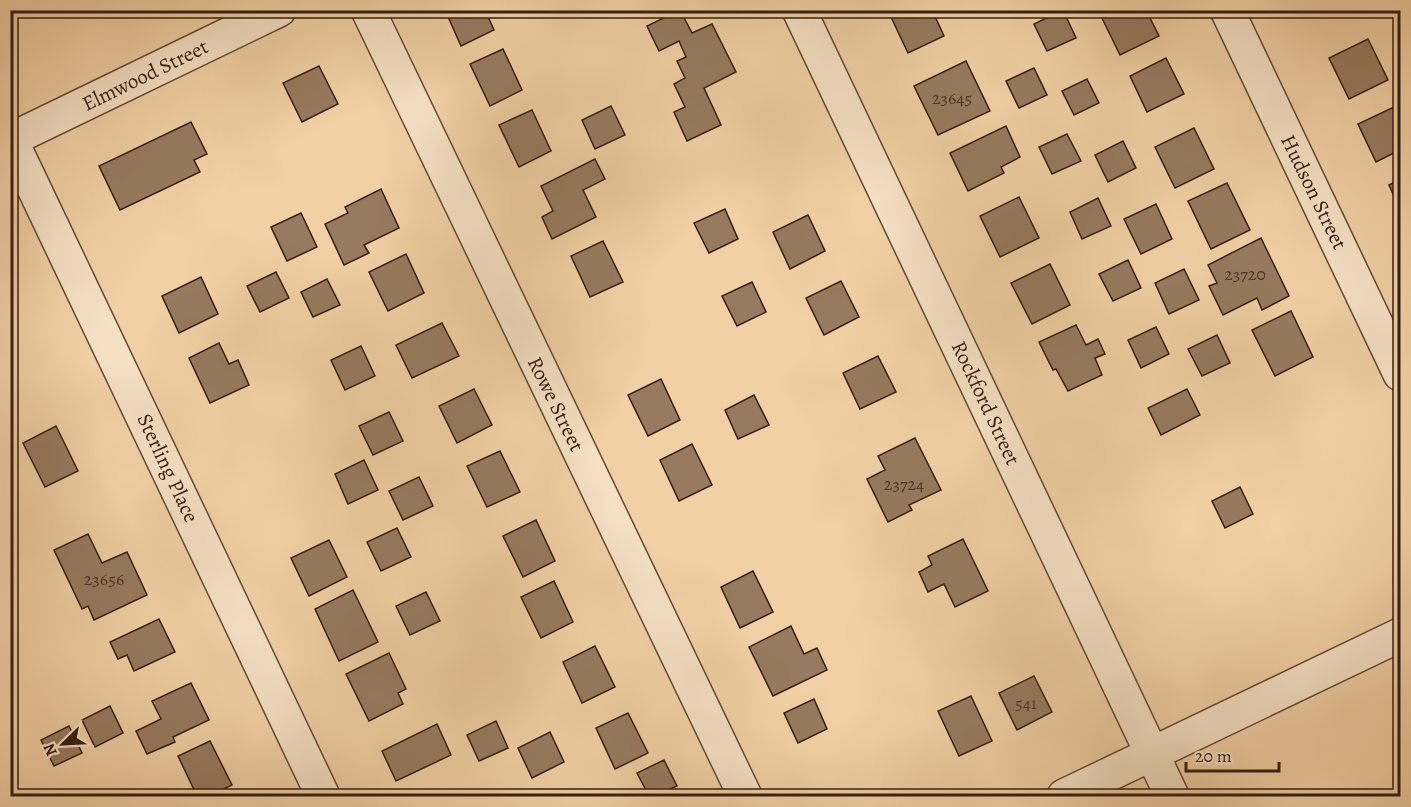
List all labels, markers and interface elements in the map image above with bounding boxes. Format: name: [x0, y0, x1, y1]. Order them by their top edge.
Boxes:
street label: Elmwood Street: [77, 32, 213, 118]
house number: 23645: [932, 86, 972, 110]
street label: Hudson Street: [1274, 130, 1354, 254]
house number: 23720: [1224, 262, 1266, 286]
street label: Rockford Street: [945, 336, 1027, 470]
street label: Rowe Street: [521, 352, 591, 456]
street label: Sterling Place: [131, 409, 205, 527]
house number: 23724: [884, 472, 924, 496]
house number: 23656: [84, 567, 124, 591]
house number: 541: [1015, 691, 1037, 715]
north arrow: [33, 714, 93, 774]
scale bar: [1186, 735, 1279, 773]
text: N: [38, 740, 63, 759]
text: 20 m: [1195, 744, 1232, 768]

